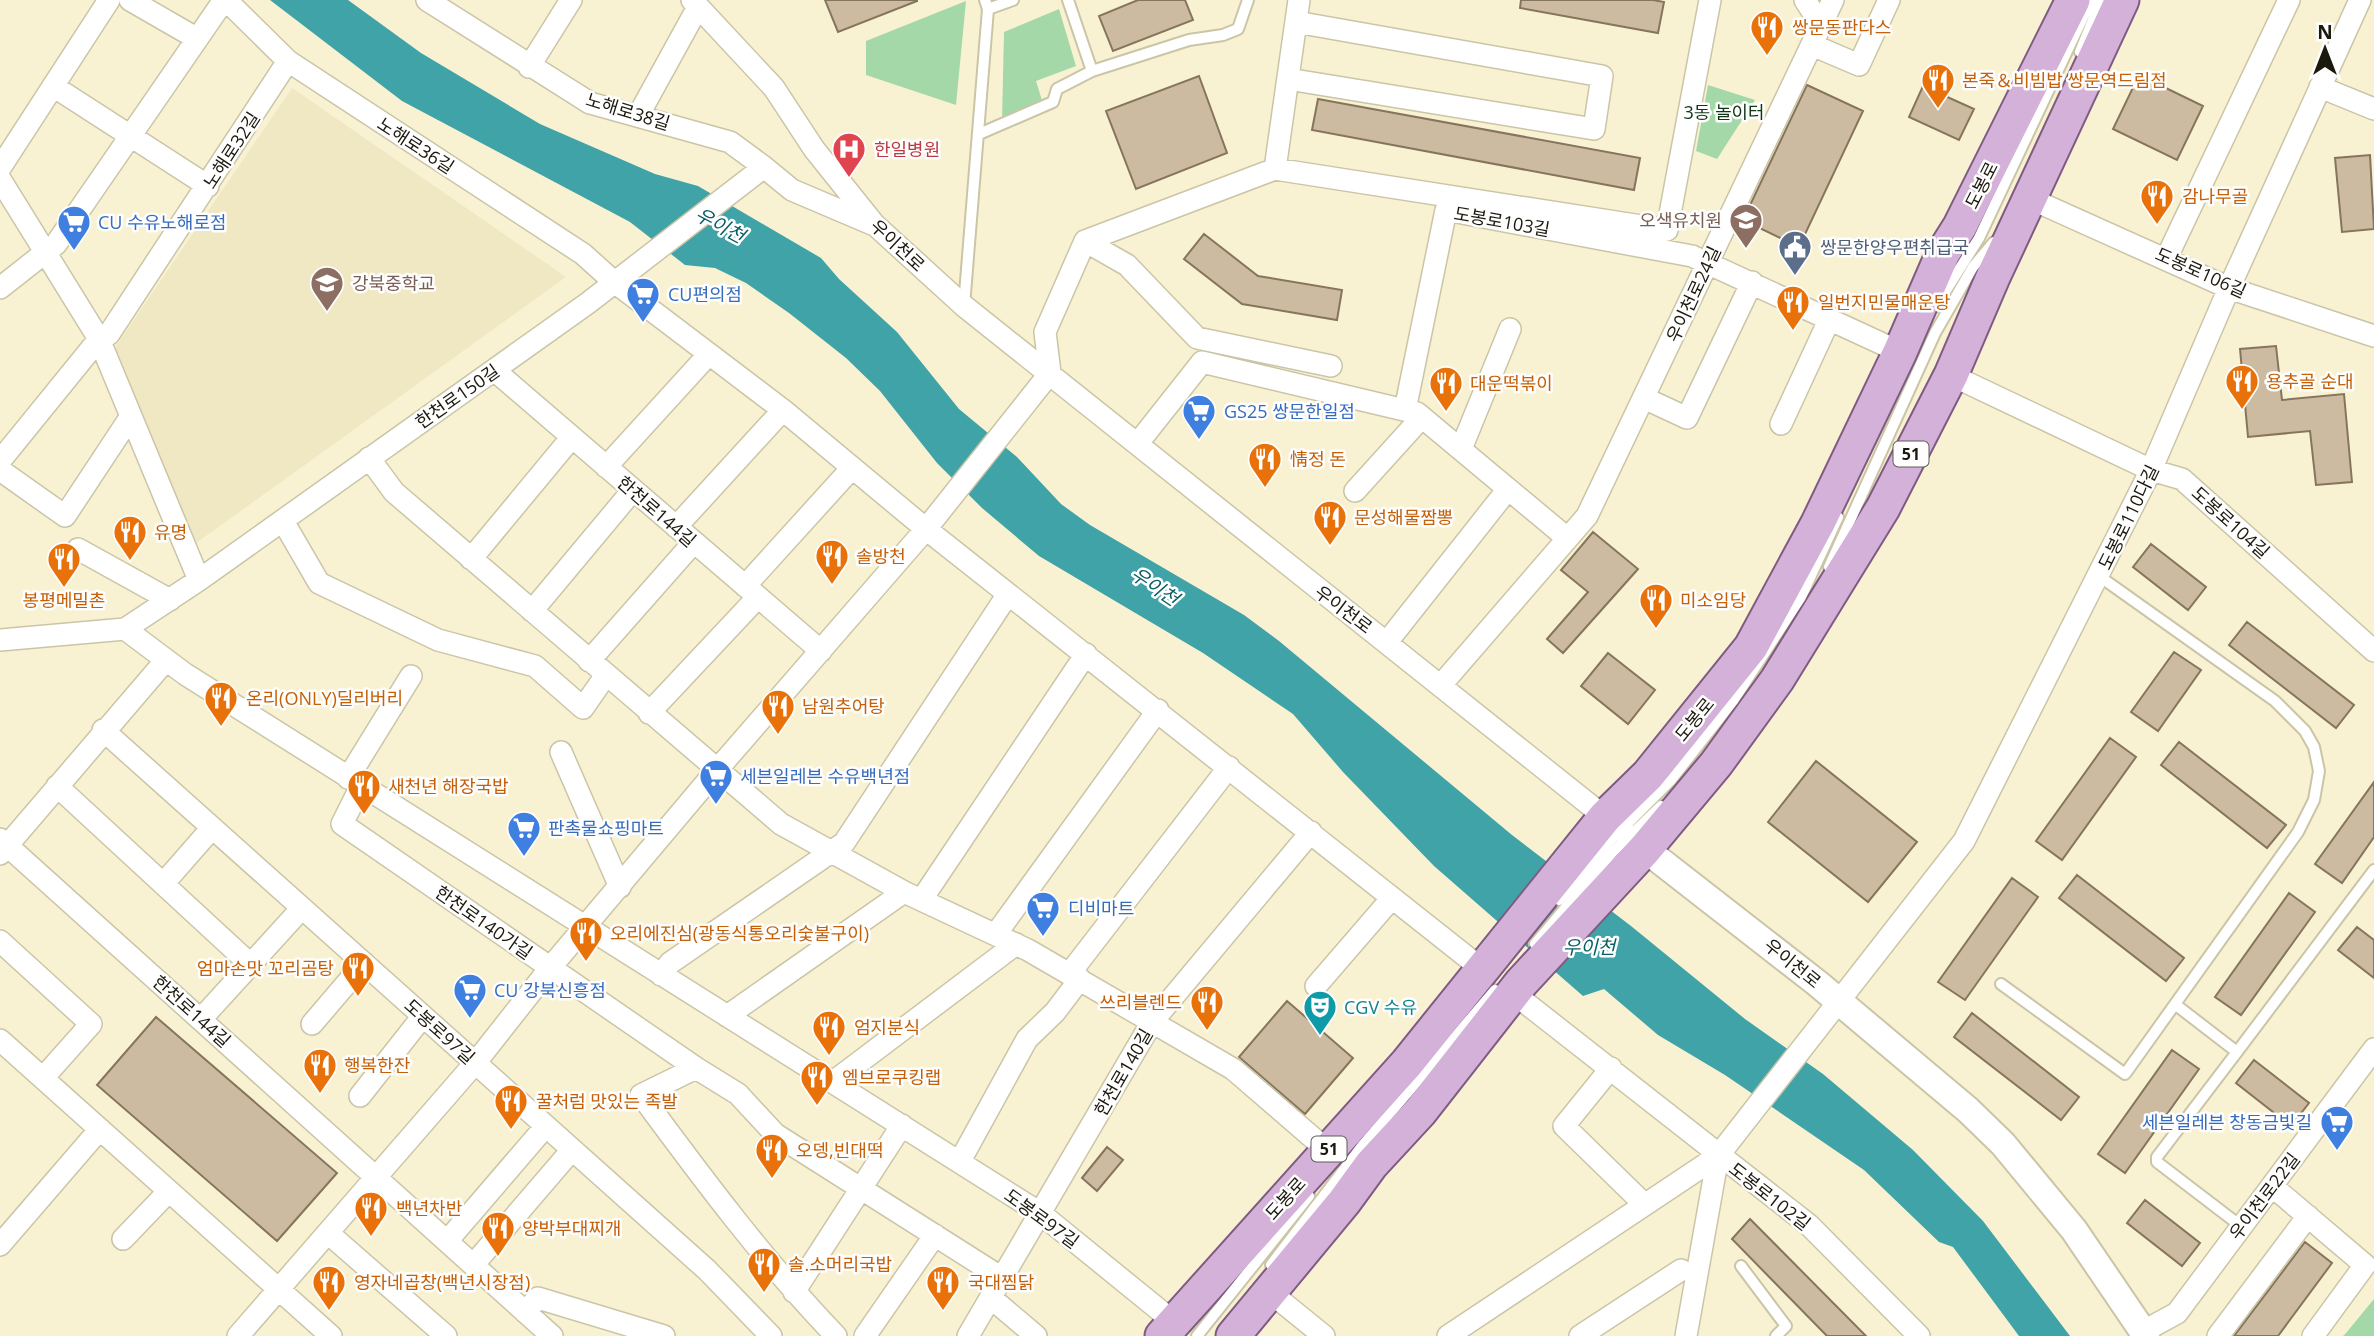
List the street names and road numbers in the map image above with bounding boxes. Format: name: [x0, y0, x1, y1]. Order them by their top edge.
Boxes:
street label: 노해로38길: [583, 87, 673, 135]
street label: 노해로32길: [197, 107, 265, 193]
street label: 노해로36길: [373, 111, 459, 179]
street label: 도봉로: [1959, 157, 2003, 213]
street label: 도봉로103길: [1452, 201, 1552, 241]
street label: 우이천로: [866, 214, 930, 276]
street label: 도봉로106길: [2152, 241, 2250, 303]
street label: 우이천로24길: [1660, 242, 1726, 346]
street label: 한천로150길: [410, 358, 504, 434]
road number: 51: [1894, 442, 1928, 467]
street label: 도봉로110다길: [2092, 461, 2164, 573]
street label: 한천로144길: [612, 470, 702, 552]
street label: 도봉로104길: [2187, 481, 2275, 563]
street label: 우이천로: [1310, 579, 1378, 639]
street label: 도봉로: [1669, 692, 1719, 746]
street label: 한천로140가길: [431, 880, 537, 964]
street label: 우이천로: [1760, 933, 1826, 993]
street label: 한천로144길: [148, 970, 236, 1052]
street label: 도봉로97길: [400, 993, 480, 1069]
street label: 한천로140길: [1088, 1024, 1158, 1120]
road number: 51: [1312, 1136, 1346, 1162]
street label: 우이천로22길: [2223, 1147, 2305, 1245]
street label: 도봉로102길: [1724, 1157, 1816, 1235]
street label: 도봉로: [1259, 1172, 1311, 1224]
street label: 도봉로97길: [1000, 1183, 1084, 1253]

